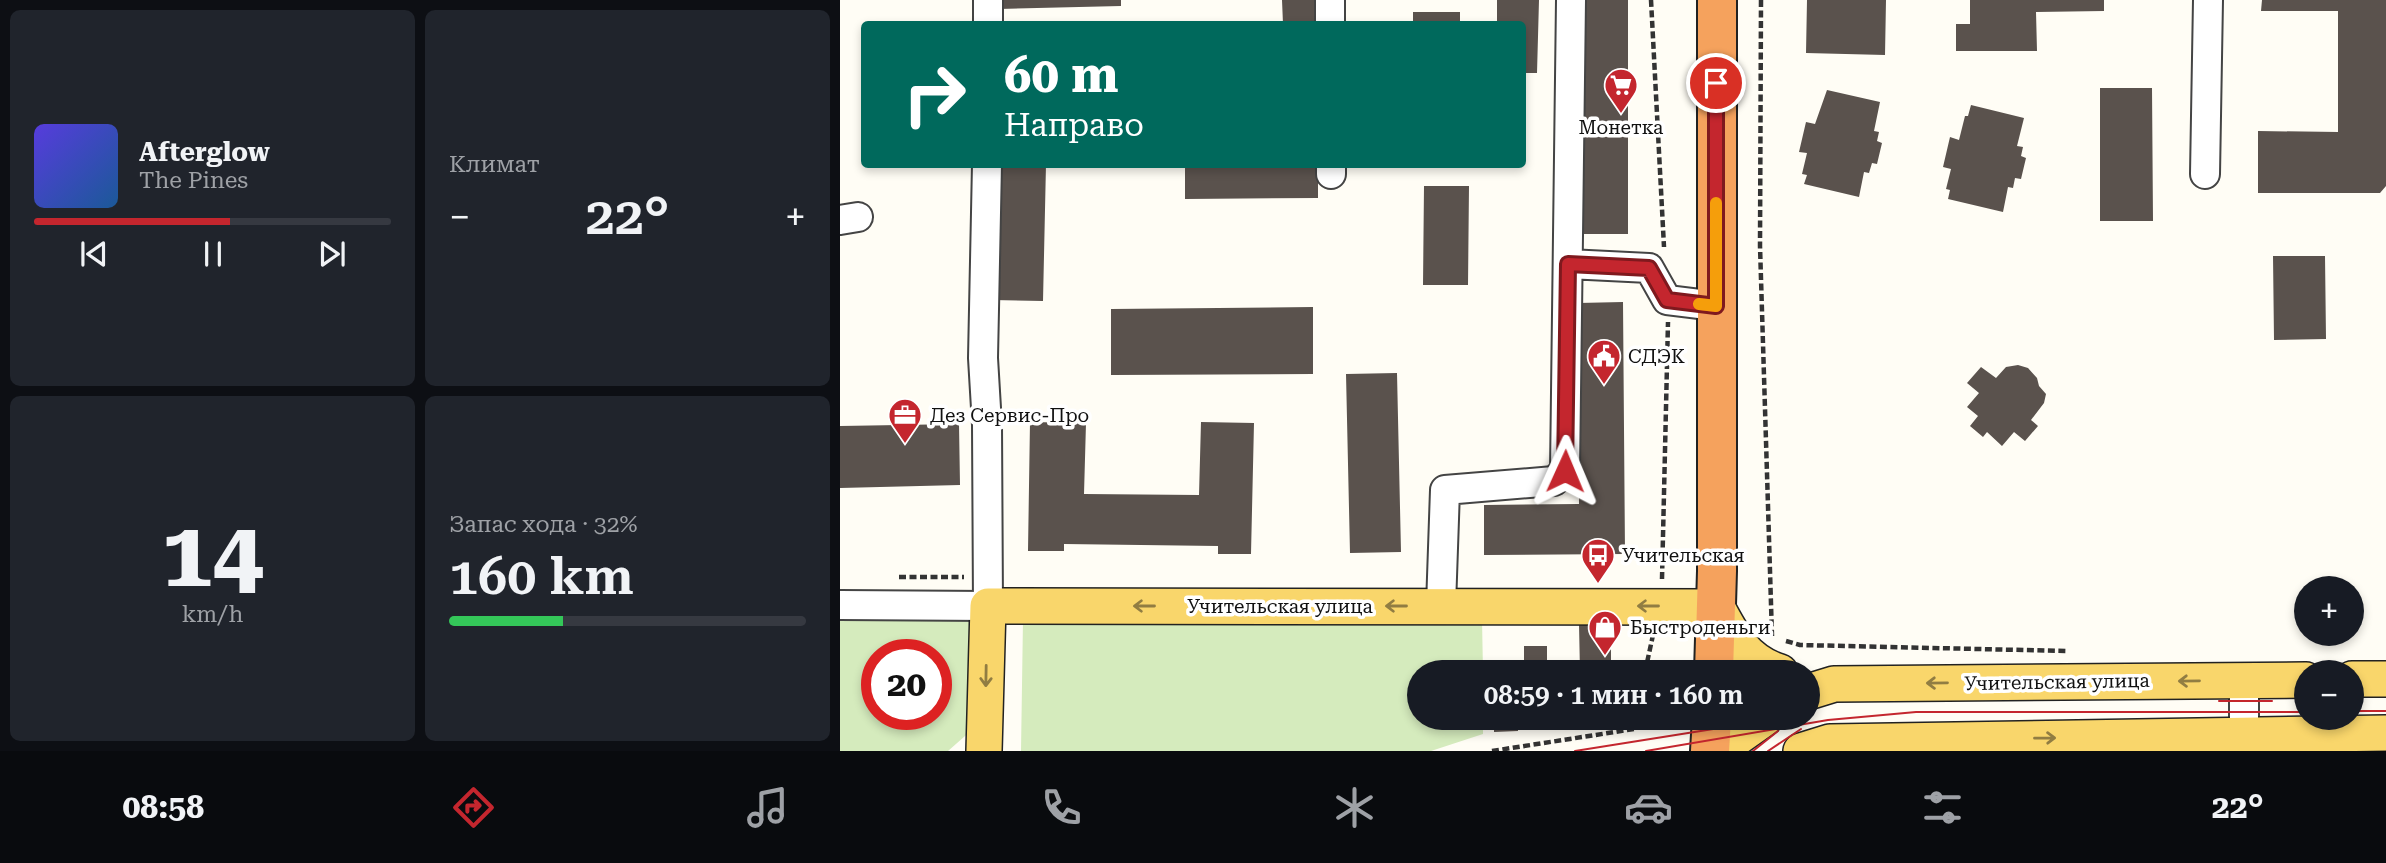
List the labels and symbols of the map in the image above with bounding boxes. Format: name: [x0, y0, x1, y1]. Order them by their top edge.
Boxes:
pin: [1686, 53, 1746, 113]
supermarket icon: Монетка: [1602, 66, 1640, 115]
place label: Монетка: [1579, 116, 1664, 139]
public building icon: СДЭК: [1585, 337, 1623, 386]
place label: СДЭК: [1628, 345, 1685, 368]
office icon: Дез Сервис-Про: [886, 396, 924, 445]
place label: Дез Сервис-Про: [930, 404, 1089, 427]
position arrow: [1528, 434, 1602, 508]
bus stop icon: Учительская: [1579, 536, 1617, 585]
place label: Учительская: [1622, 544, 1745, 567]
street label: Учительская улица: [1187, 595, 1373, 618]
one-way arrow: [1133, 599, 1156, 613]
one-way arrow: [1385, 599, 1408, 613]
one-way arrow: [1637, 599, 1660, 613]
shop icon: Быстроденьги: [1586, 608, 1624, 657]
place label: Быстроденьги: [1630, 616, 1771, 639]
speed limit sign: 20: [861, 639, 952, 730]
one-way arrow: [979, 665, 993, 688]
street label: Учительская улица: [1964, 669, 2151, 695]
one-way arrow: [2178, 674, 2201, 687]
one-way arrow: [1926, 676, 1949, 690]
one-way arrow: [2033, 731, 2056, 745]

